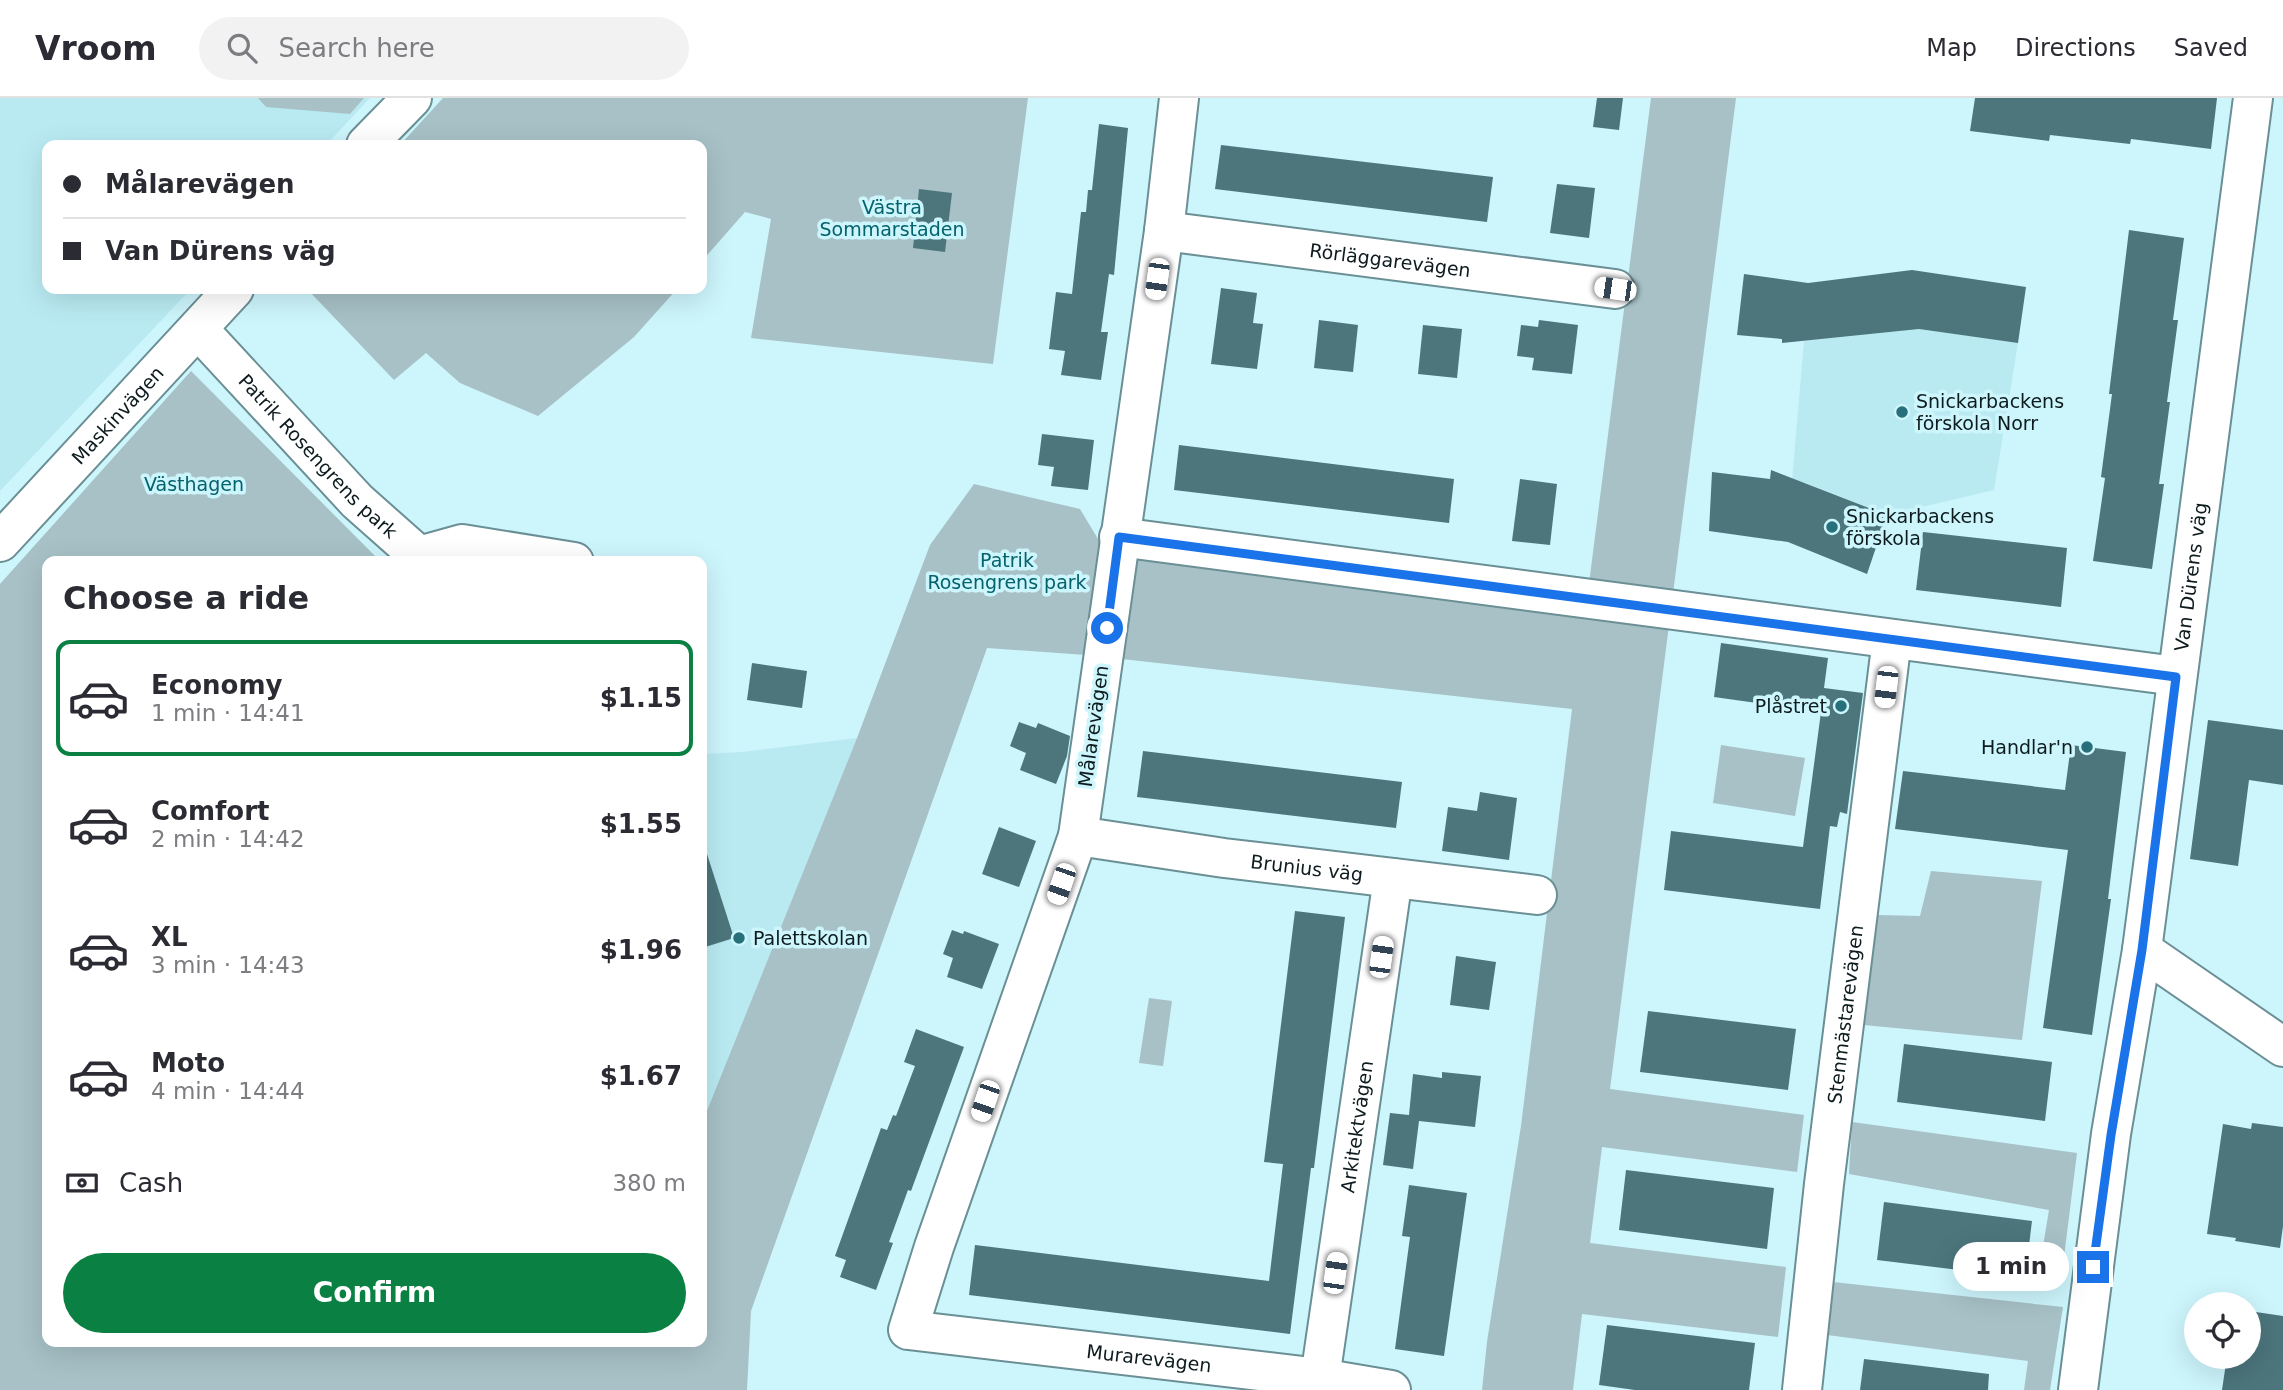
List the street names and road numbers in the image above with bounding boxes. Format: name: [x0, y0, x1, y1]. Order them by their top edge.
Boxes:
street label: Rörläggarevägen: [1308, 239, 1472, 281]
street label: Maskinvägen: [67, 362, 168, 468]
street label: Patrik Rosengrens park: [234, 370, 402, 543]
street label: Van Dürens väg: [2170, 501, 2211, 653]
street label: Målarevägen: [1074, 664, 1112, 788]
street label: Brunius väg: [1249, 850, 1364, 885]
street label: Stenmästarevägen: [1823, 924, 1867, 1105]
street label: Arkitektvägen: [1336, 1059, 1377, 1194]
street label: Murarevägen: [1085, 1340, 1213, 1376]

